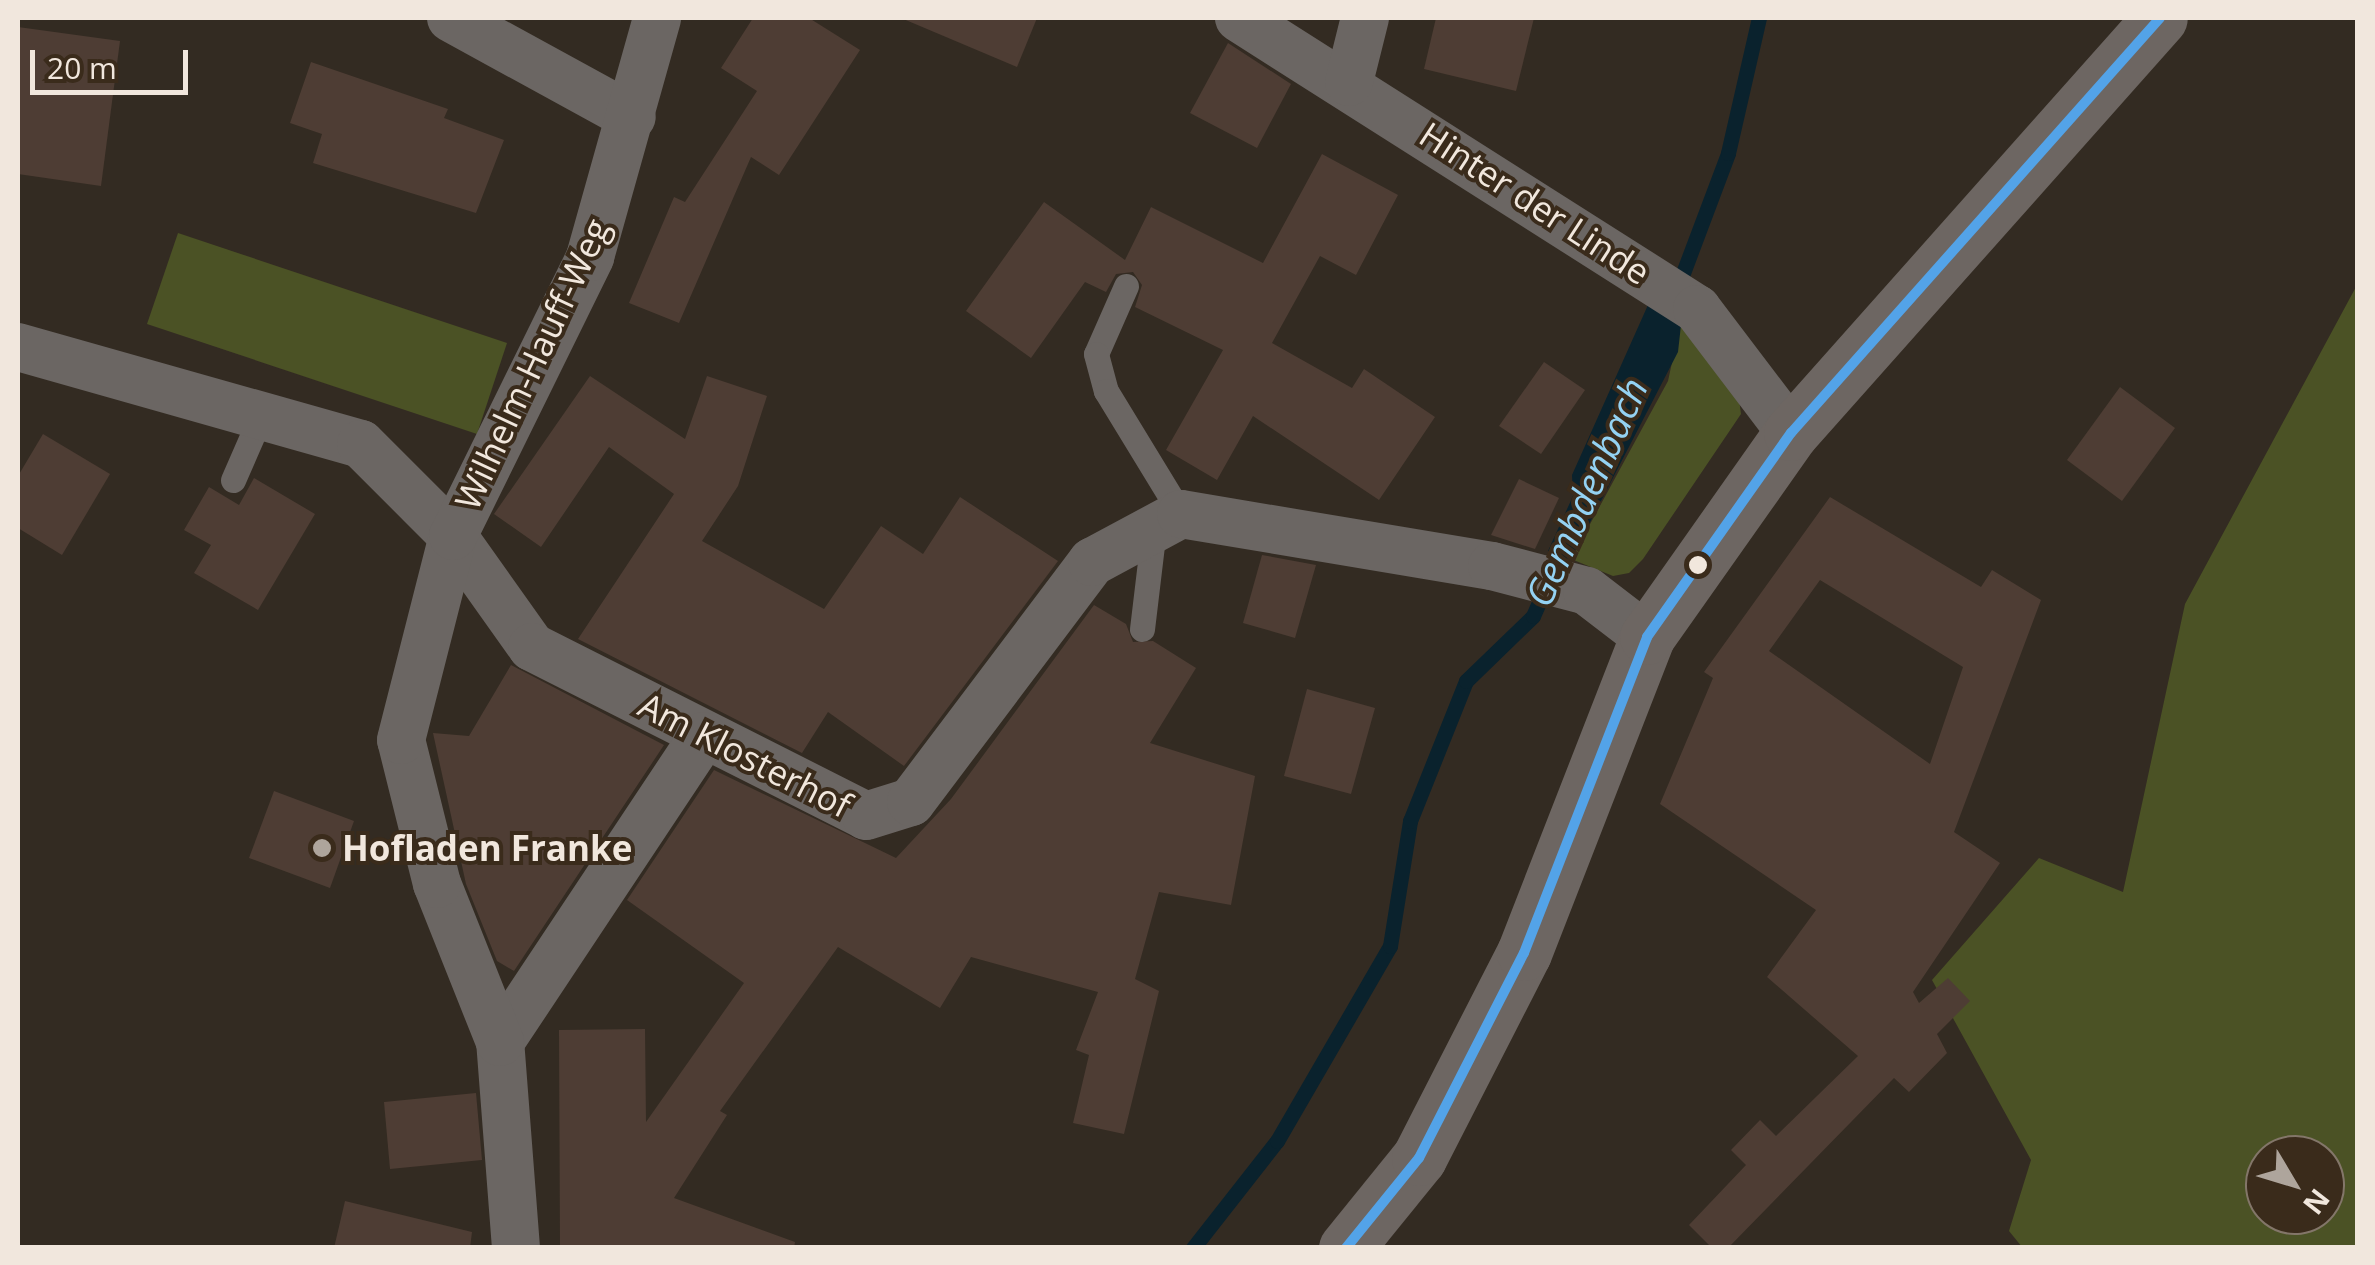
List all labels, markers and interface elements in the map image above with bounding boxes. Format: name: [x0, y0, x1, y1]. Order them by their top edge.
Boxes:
scale bar: [35, 30, 192, 92]
text: 20 m: [47, 47, 117, 88]
street label: Hinter der Linde: [1412, 113, 1658, 293]
street label: Wilhelm-Hauff-Weg: [446, 212, 618, 516]
water label: Gembdenbach: [1515, 371, 1657, 613]
unlabelled marker: [1688, 555, 1708, 575]
street label: Am Klosterhof: [632, 684, 858, 826]
place label: Hofladen Franke: [342, 827, 632, 869]
marker: Hofladen Franke: [311, 837, 333, 859]
north arrow: [2245, 1135, 2345, 1235]
text: N: [2295, 1182, 2339, 1223]

